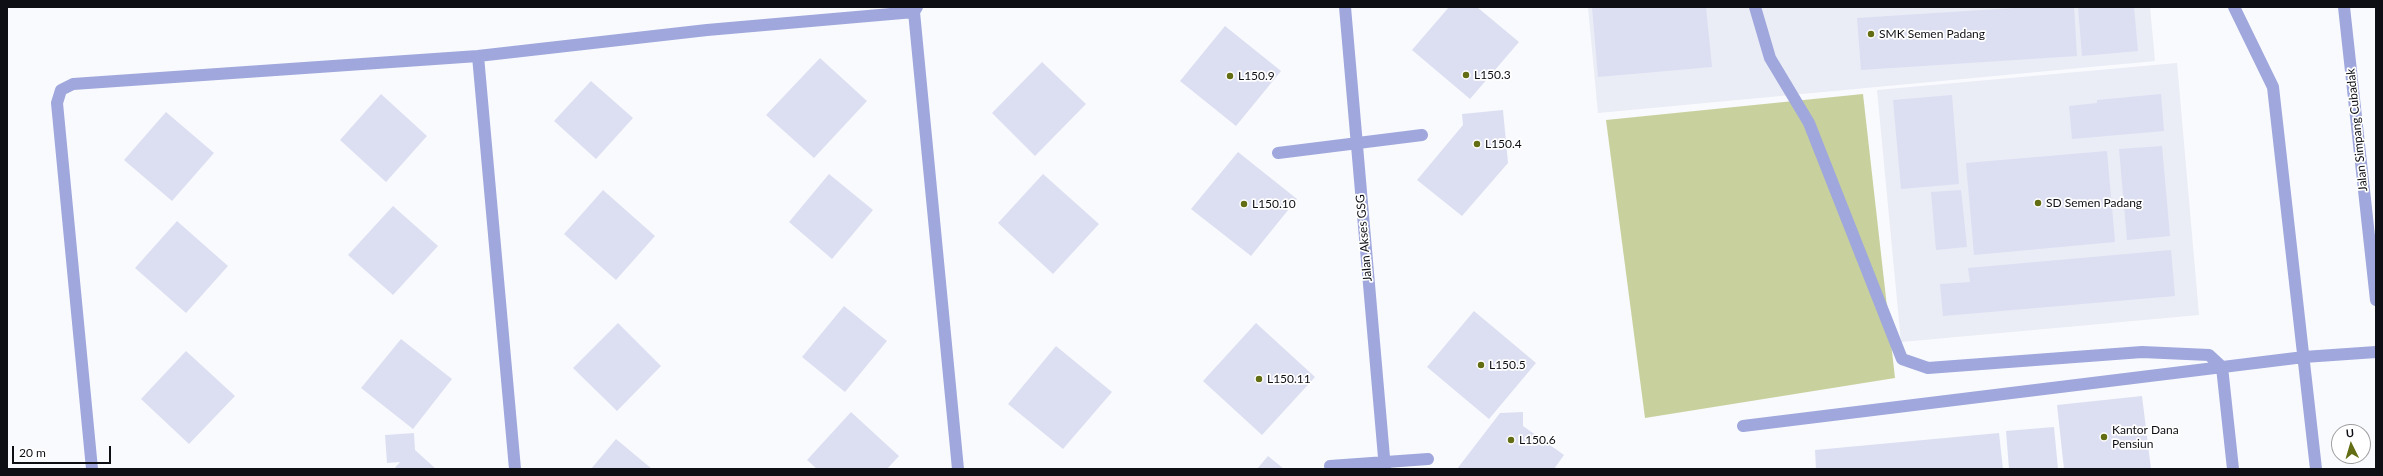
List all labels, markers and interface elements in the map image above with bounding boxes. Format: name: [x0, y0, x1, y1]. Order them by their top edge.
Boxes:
place label: SMK Semen Padang: [1879, 27, 1985, 41]
marker: SMK Semen Padang: [1866, 29, 1876, 39]
place label: L150.3: [1474, 68, 1511, 82]
street label: Jalan Simpang Cubadak: [2343, 68, 2371, 192]
place label: L150.9: [1238, 69, 1275, 83]
marker: L150.3: [1461, 70, 1471, 80]
marker: L150.9: [1225, 71, 1235, 81]
place label: L150.4: [1485, 137, 1522, 151]
marker: L150.4: [1472, 139, 1482, 149]
street label: Jalan Akses GSG: [1353, 194, 1375, 282]
place label: SD Semen Padang: [2046, 196, 2142, 210]
place label: L150.10: [1252, 197, 1296, 211]
marker: SD Semen Padang: [2033, 198, 2043, 208]
marker: L150.10: [1239, 199, 1249, 209]
place label: L150.5: [1489, 358, 1526, 372]
marker: L150.5: [1476, 360, 1486, 370]
place label: L150.11: [1267, 372, 1311, 386]
marker: L150.11: [1254, 374, 1264, 384]
place label: Kantor Dana Pensiun: [2112, 423, 2179, 451]
north arrow: [2331, 424, 2371, 464]
text: U: [2345, 426, 2355, 439]
marker: Kantor Dana Pensiun: [2099, 432, 2109, 442]
place label: L150.6: [1519, 433, 1556, 447]
marker: L150.6: [1506, 435, 1516, 445]
scale bar: [14, 438, 113, 464]
text: 20 m: [19, 445, 46, 460]

